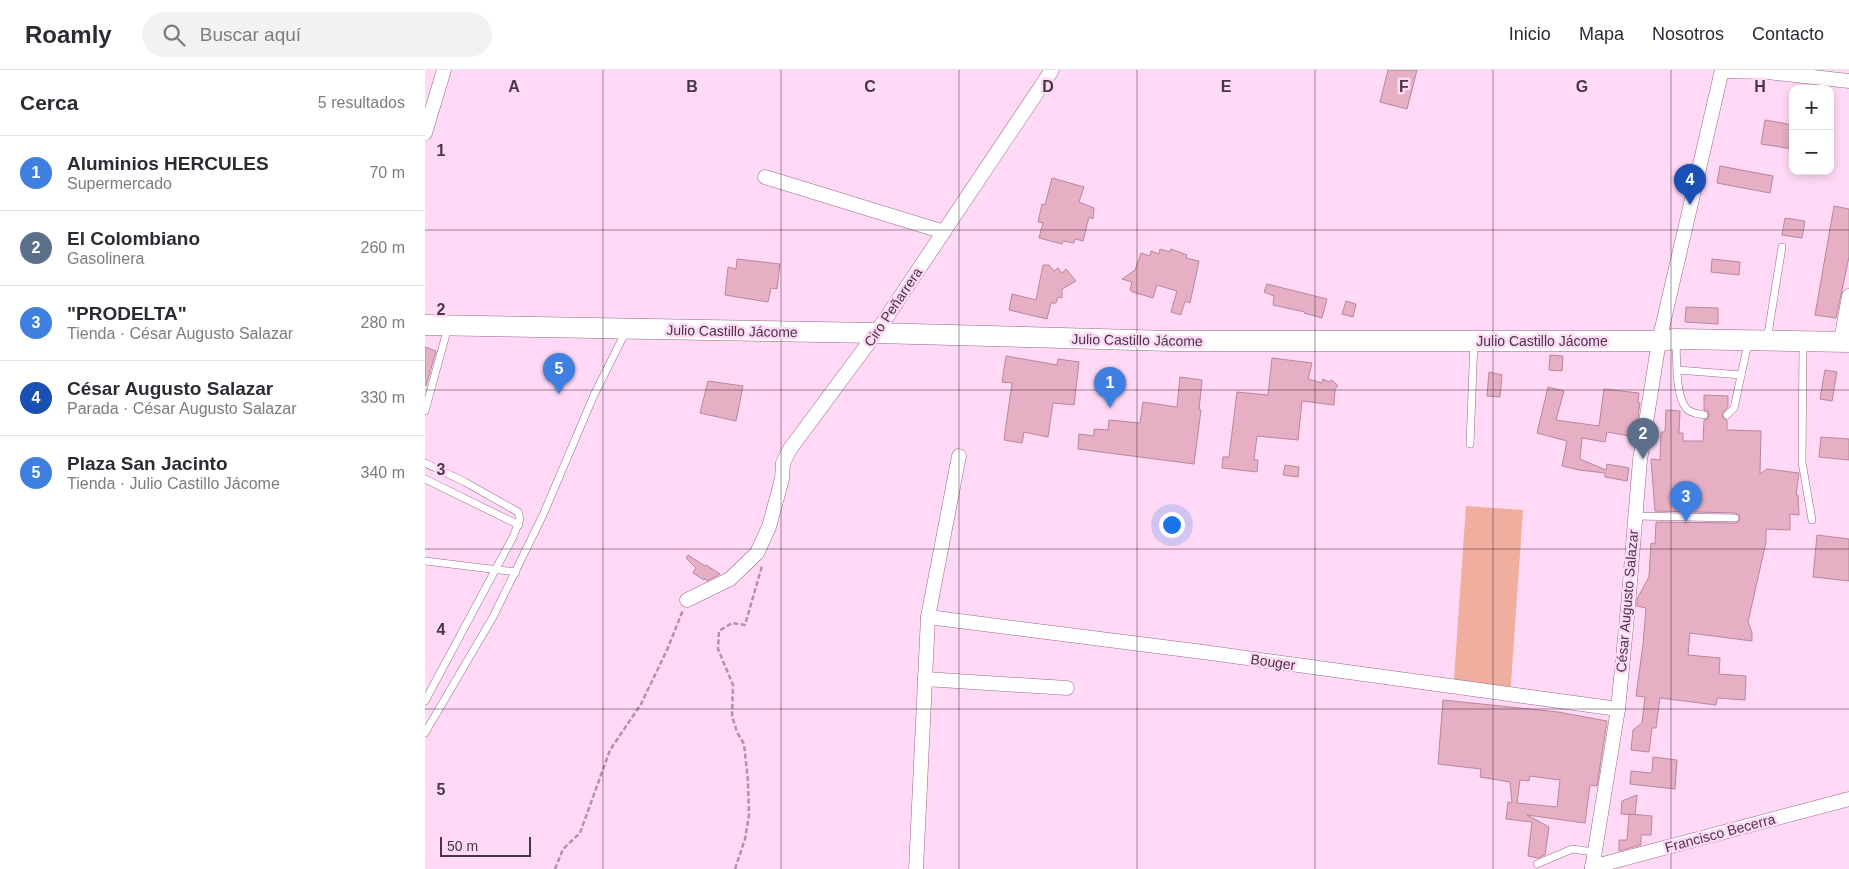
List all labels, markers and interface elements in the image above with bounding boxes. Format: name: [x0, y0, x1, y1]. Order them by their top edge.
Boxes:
search box: [142, 12, 492, 57]
text: Roamly: [25, 21, 112, 48]
icon: search: [160, 21, 188, 49]
text: Buscar aquí: [200, 24, 301, 45]
text: Inicio: [1509, 24, 1551, 44]
text: Mapa: [1579, 24, 1624, 44]
text: Nosotros: [1652, 24, 1724, 44]
text: Contacto: [1752, 24, 1824, 44]
text: A: [508, 78, 520, 95]
text: B: [686, 78, 698, 95]
text: C: [864, 78, 876, 95]
text: D: [1042, 78, 1054, 95]
text: E: [1221, 78, 1232, 95]
text: F: [1399, 78, 1409, 95]
text: G: [1576, 78, 1588, 95]
text: H: [1754, 78, 1766, 95]
map controls: [1789, 85, 1834, 175]
button: +: [1789, 85, 1834, 130]
text: Cerca: [20, 91, 78, 114]
text: 5 resultados: [318, 94, 405, 111]
button: −: [1789, 130, 1834, 175]
text: 1: [437, 142, 446, 159]
text: Aluminios HERCULES: [67, 153, 269, 174]
text: 1: [32, 164, 40, 181]
text: 70 m: [369, 164, 405, 181]
pin: 4: [1674, 164, 1706, 205]
text: Supermercado: [67, 175, 172, 192]
text: El Colombiano: [67, 228, 200, 249]
text: 2: [32, 239, 40, 256]
text: 260 m: [361, 239, 405, 256]
text: Gasolinera: [67, 250, 144, 267]
street label: Ciro Peñarrera: [861, 264, 925, 350]
text: 2: [437, 301, 446, 318]
text: "PRODELTA": [67, 303, 187, 324]
text: 3: [32, 314, 40, 331]
text: 280 m: [361, 314, 405, 331]
street label: Julio Castillo Jácome: [666, 322, 798, 340]
text: Tienda · César Augusto Salazar: [67, 325, 293, 342]
street label: Julio Castillo Jácome: [1071, 331, 1203, 349]
street label: Julio Castillo Jácome: [1476, 333, 1608, 349]
pin: 5: [543, 353, 575, 394]
pin: 1: [1094, 367, 1126, 408]
text: César Augusto Salazar: [67, 378, 273, 399]
text: 4: [32, 389, 40, 406]
text: 330 m: [361, 389, 405, 406]
text: Parada · César Augusto Salazar: [67, 400, 296, 417]
pin: 2: [1627, 418, 1659, 459]
text: Plaza San Jacinto: [67, 453, 228, 474]
text: 3: [437, 461, 446, 478]
text: 5: [32, 464, 40, 481]
text: 340 m: [361, 464, 405, 481]
text: Tienda · Julio Castillo Jácome: [67, 475, 280, 492]
pin: 3: [1670, 481, 1702, 522]
your location: [1159, 512, 1185, 538]
street label: César Augusto Salazar: [1613, 529, 1641, 673]
text: 4: [437, 621, 446, 638]
street label: Bouger: [1250, 651, 1297, 673]
text: 5: [437, 781, 446, 798]
street label: Francisco Becerra: [1663, 811, 1777, 855]
scale bar: [440, 834, 531, 857]
text: 50 m: [447, 838, 478, 854]

